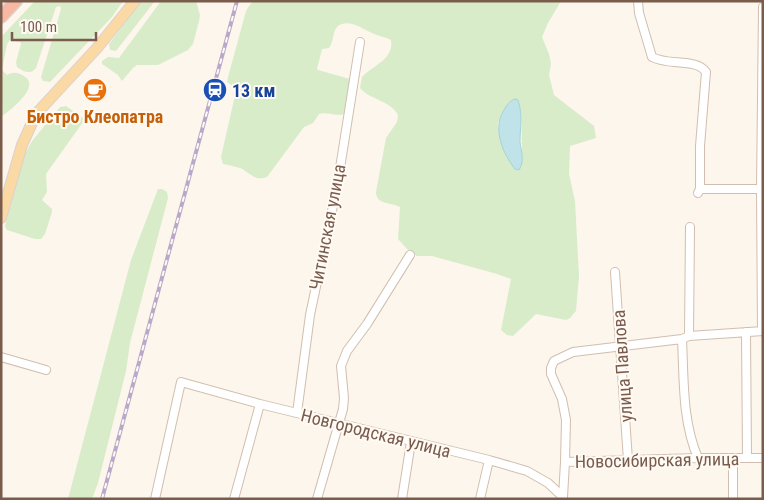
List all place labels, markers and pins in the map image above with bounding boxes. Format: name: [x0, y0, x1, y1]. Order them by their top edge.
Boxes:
cafe icon: Бистро Клеопатра: [82, 77, 108, 103]
station icon: 13 км: [202, 77, 228, 103]
place label: 13 км: [232, 80, 275, 101]
place label: Бистро Клеопатра: [27, 106, 163, 127]

